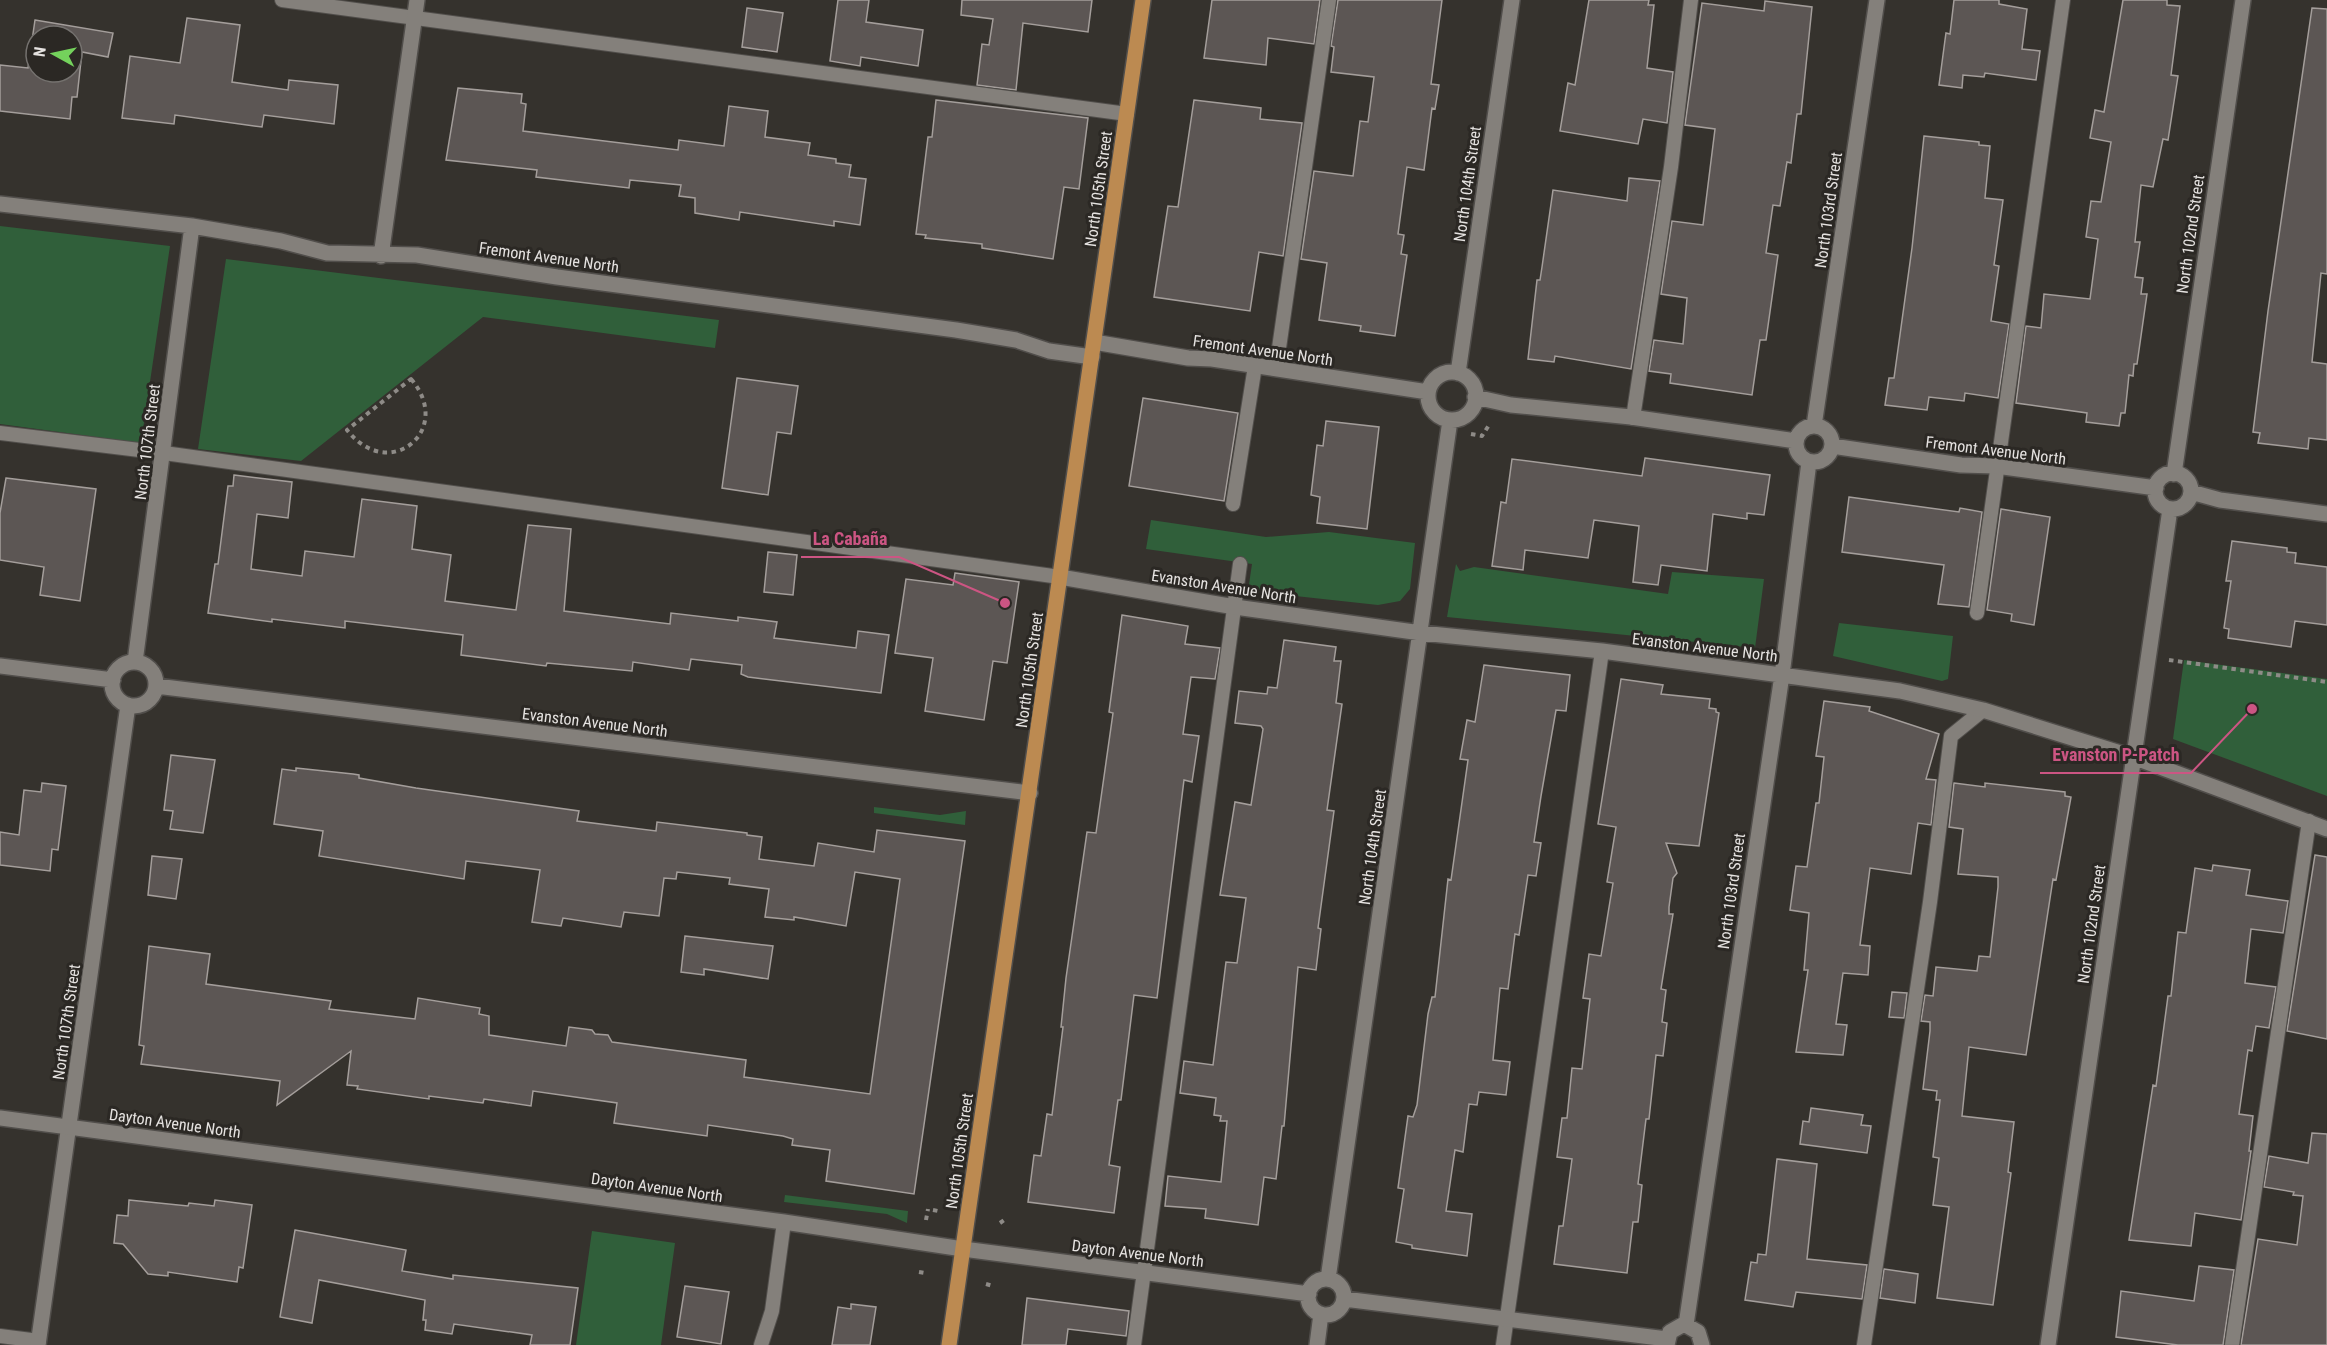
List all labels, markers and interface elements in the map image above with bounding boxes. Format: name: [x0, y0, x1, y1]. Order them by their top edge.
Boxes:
north arrow: [24, 24, 84, 84]
text: N: [30, 46, 50, 58]
street label: North 104th Street: [1450, 125, 1485, 243]
street label: North 105th Street: [1081, 130, 1116, 248]
street label: North 103rd Street: [1811, 151, 1846, 269]
street label: North 102nd Street: [2173, 173, 2208, 295]
street label: Fremont Avenue North: [478, 238, 620, 277]
street label: Fremont Avenue North: [1192, 331, 1334, 370]
street label: North 107th Street: [131, 383, 164, 501]
street label: Fremont Avenue North: [1925, 432, 2067, 469]
callout: La Cabaña: [801, 521, 899, 557]
text: La Cabaña: [813, 528, 887, 549]
street label: Evanston Avenue North: [1150, 566, 1298, 607]
street label: North 105th Street: [1012, 611, 1047, 729]
street label: Evanston Avenue North: [1631, 629, 1779, 666]
street label: Evanston Avenue North: [521, 704, 669, 741]
callout: Evanston P-Patch: [2040, 737, 2191, 773]
text: Evanston P-Patch: [2052, 744, 2180, 765]
street label: North 104th Street: [1355, 788, 1390, 906]
street label: North 103rd Street: [1714, 832, 1749, 950]
street label: North 102nd Street: [2074, 863, 2109, 985]
street label: North 107th Street: [49, 963, 84, 1081]
street label: North 105th Street: [942, 1092, 977, 1210]
street label: Dayton Avenue North: [108, 1105, 242, 1142]
street label: Dayton Avenue North: [590, 1169, 724, 1206]
street label: Dayton Avenue North: [1071, 1236, 1205, 1271]

